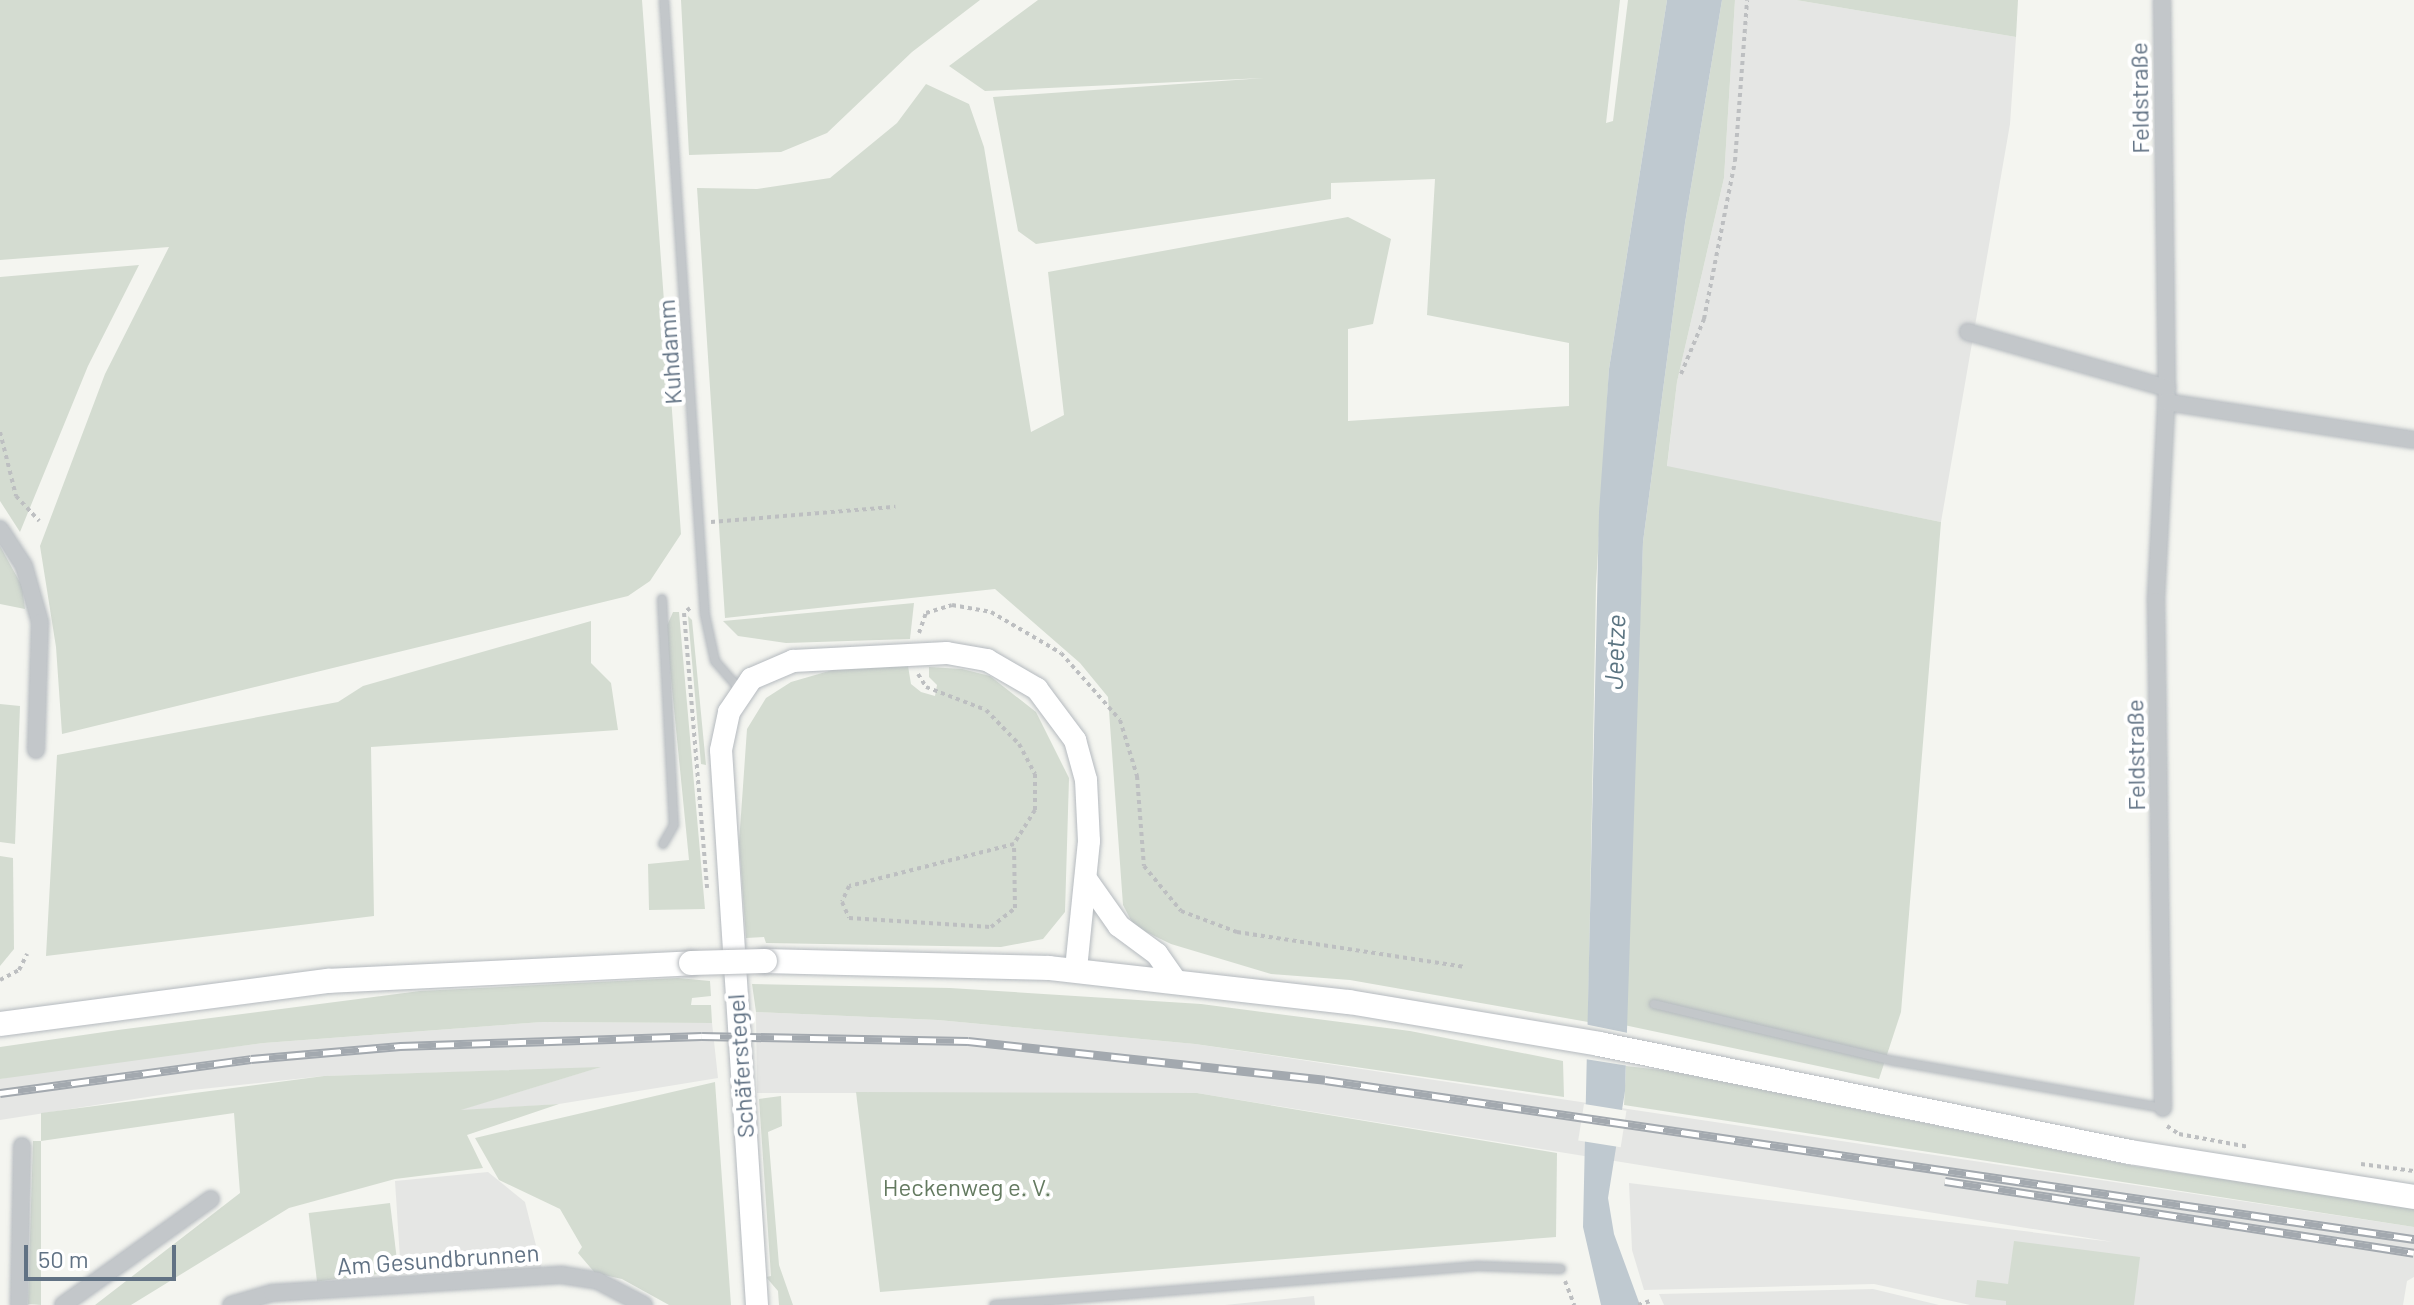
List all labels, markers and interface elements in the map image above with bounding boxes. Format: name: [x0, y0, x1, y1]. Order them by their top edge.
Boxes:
street label: Feldstraße: [2124, 42, 2154, 154]
street label: Kuhdamm: [651, 298, 687, 406]
water label: Jeetze: [1597, 614, 1631, 690]
street label: Feldstraße: [2120, 699, 2150, 811]
street label: Schäferstegel: [721, 993, 759, 1139]
park label: Heckenweg e. V.: [883, 1173, 1051, 1201]
scale bar: [28, 1229, 180, 1279]
street label: Am Gesundbrunnen: [336, 1238, 540, 1280]
text: 50 m: [38, 1244, 89, 1273]

